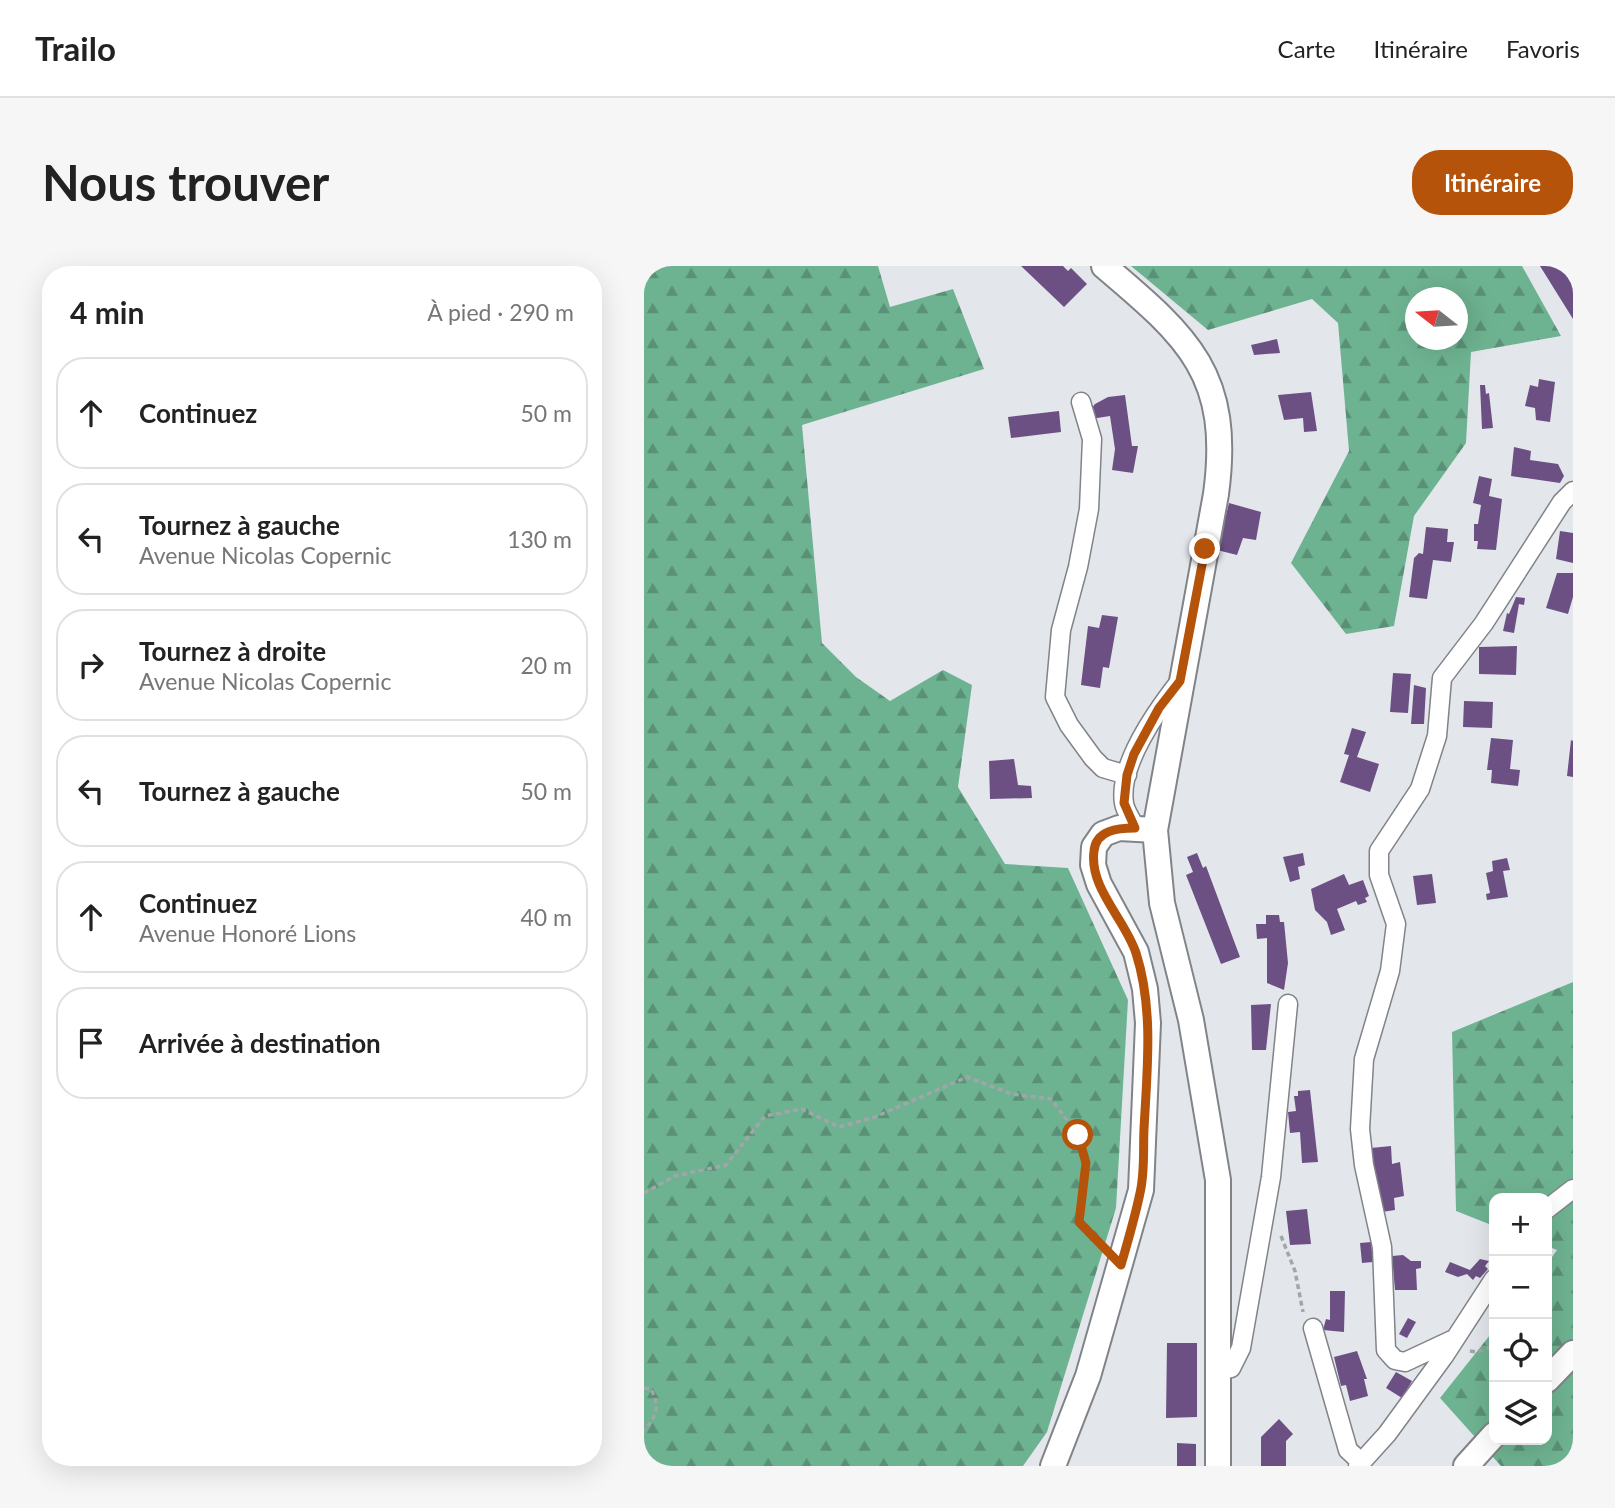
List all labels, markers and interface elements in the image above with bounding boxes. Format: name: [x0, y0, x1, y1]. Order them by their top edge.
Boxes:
text: Trailo: [35, 28, 116, 68]
text: Carte: [1278, 34, 1336, 63]
text: Itinéraire: [1374, 34, 1468, 63]
text: Favoris: [1506, 34, 1580, 63]
button: Itinéraire: [1412, 150, 1573, 215]
text: Nous trouver: [42, 153, 329, 211]
north arrow: [1405, 287, 1468, 350]
text: 4 min: [70, 294, 144, 330]
text: À pied · 290 m: [427, 298, 574, 326]
icon: ahead: [72, 394, 110, 432]
text: Continuez: [139, 397, 257, 429]
text: 50 m: [521, 399, 572, 427]
text: Tournez à gauche: [139, 509, 340, 541]
icon: left: [72, 520, 110, 558]
text: 130 m: [507, 525, 572, 553]
route end: [1189, 533, 1220, 564]
text: Avenue Nicolas Copernic: [139, 541, 391, 569]
text: Tournez à droite: [139, 635, 326, 667]
icon: right: [72, 646, 110, 684]
text: 20 m: [521, 651, 572, 679]
text: Avenue Nicolas Copernic: [139, 667, 391, 695]
icon: left: [72, 772, 110, 810]
text: Tournez à gauche: [139, 775, 340, 807]
text: 50 m: [521, 777, 572, 805]
text: Continuez: [139, 887, 257, 919]
icon: ahead: [72, 898, 110, 936]
text: 40 m: [521, 903, 572, 931]
text: Avenue Honoré Lions: [139, 919, 356, 947]
icon: arrive: [72, 1024, 110, 1062]
text: Arrivée à destination: [139, 1027, 381, 1059]
route start: [1062, 1119, 1093, 1150]
map controls: [1489, 1193, 1552, 1445]
button: +: [1489, 1193, 1552, 1256]
button: −: [1489, 1256, 1552, 1319]
button: locate: [1489, 1319, 1552, 1382]
button: layers: [1489, 1382, 1552, 1445]

